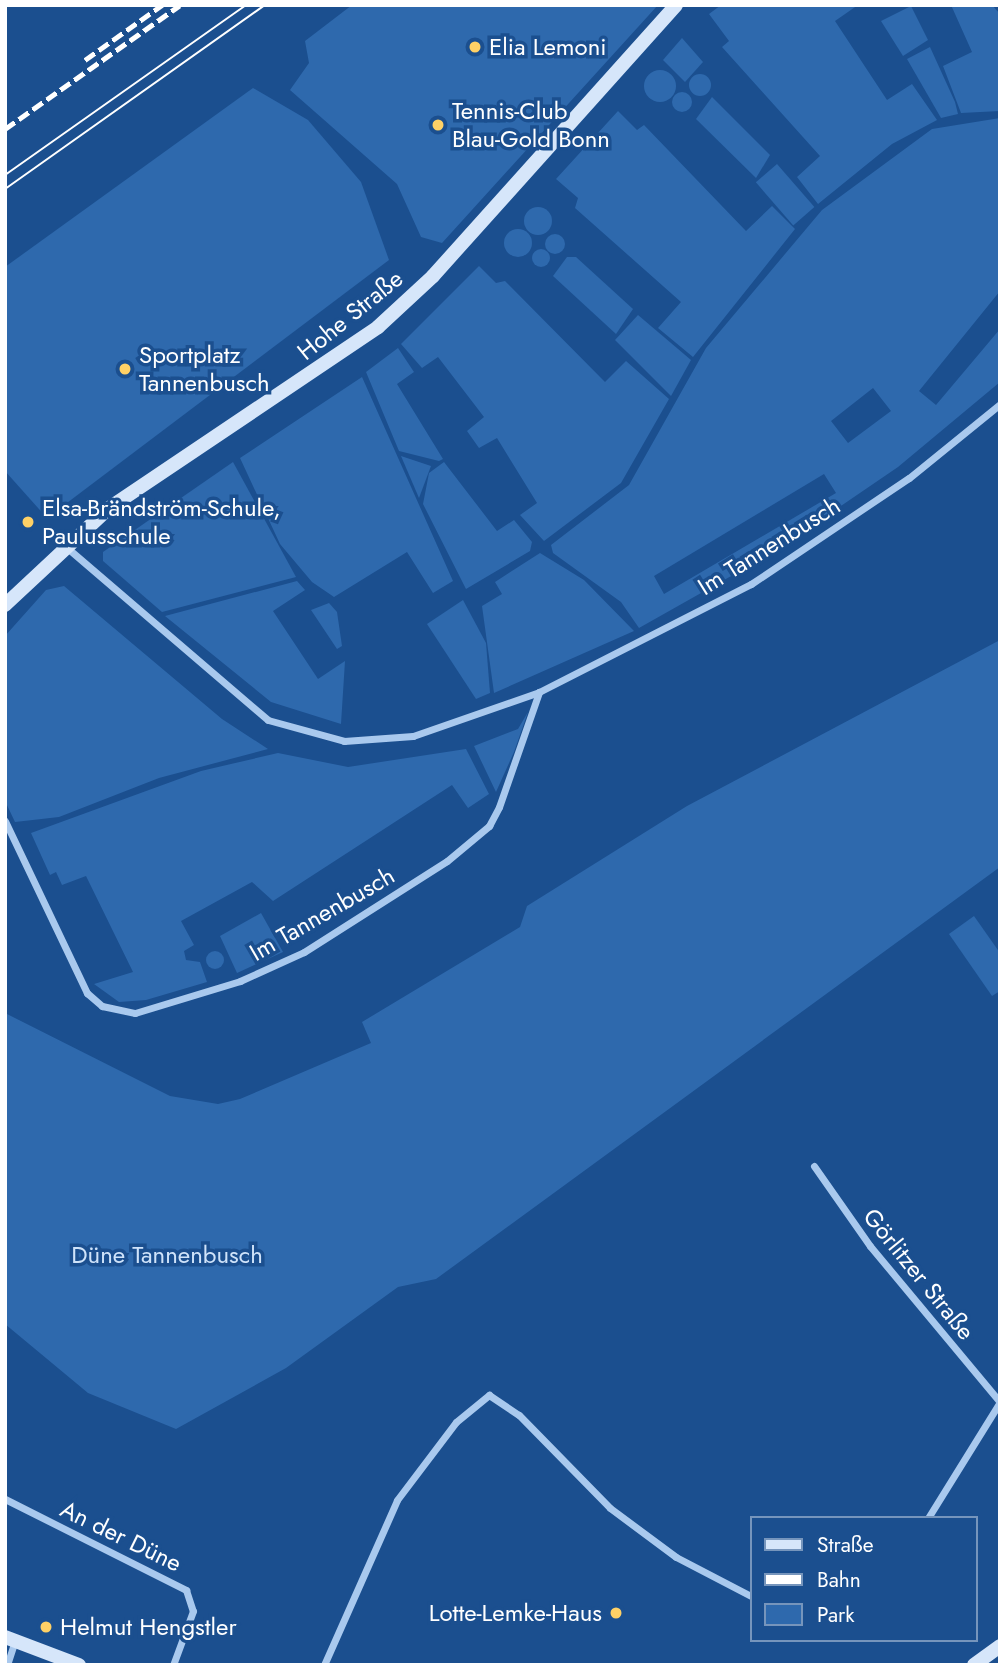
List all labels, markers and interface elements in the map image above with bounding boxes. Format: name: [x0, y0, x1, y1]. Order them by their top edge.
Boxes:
place label: Elia Lemoni: [489, 33, 607, 61]
marker: Elia Lemoni: [467, 39, 483, 55]
place label: Tennis-Club Blau-Gold Bonn: [452, 97, 610, 153]
marker: Tennis-Club Blau-Gold Bonn: [430, 117, 446, 133]
street label: Hohe Straße: [292, 264, 408, 366]
place label: Sportplatz Tannenbusch: [139, 341, 269, 397]
marker: Sportplatz Tannenbusch: [117, 361, 133, 377]
street label: Im Tannenbusch: [693, 491, 845, 601]
place label: Elsa-Brändström-Schule, Paulusschule: [42, 494, 281, 550]
marker: Elsa-Brändström-Schule, Paulusschule: [20, 514, 36, 530]
street label: Im Tannenbusch: [245, 861, 399, 967]
street label: Görlitzer Straße: [857, 1203, 981, 1345]
park label: Düne Tannenbusch: [71, 1241, 263, 1269]
street label: An der Düne: [56, 1494, 186, 1578]
legend: [750, 1516, 977, 1642]
text: Straße: [817, 1530, 874, 1560]
text: Bahn: [817, 1565, 861, 1595]
place label: Lotte-Lemke-Haus: [429, 1599, 602, 1627]
text: Park: [817, 1600, 854, 1630]
marker: Lotte-Lemke-Haus: [608, 1605, 624, 1621]
place label: Helmut Hengstler: [60, 1613, 237, 1641]
marker: Helmut Hengstler: [38, 1619, 54, 1635]

